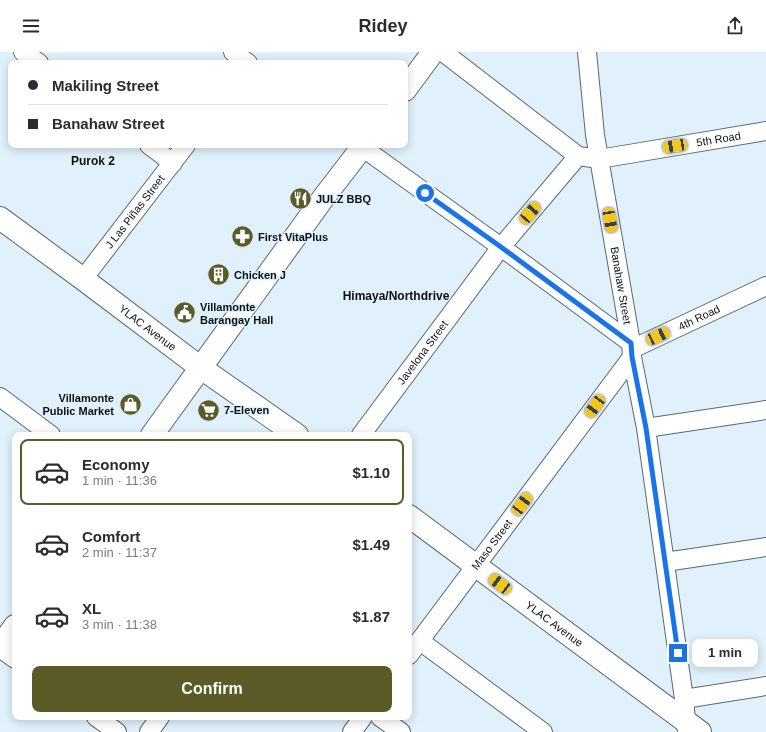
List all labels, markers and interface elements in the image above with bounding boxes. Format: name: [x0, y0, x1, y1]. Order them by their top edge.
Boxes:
icon: menu: [20, 15, 42, 37]
icon: share: [724, 15, 746, 37]
text: Ridey: [358, 16, 408, 36]
text: Makiling Street: [52, 77, 159, 94]
text: Banahaw Street: [52, 115, 165, 132]
street label: 5th Road: [695, 129, 742, 149]
car: [662, 138, 688, 154]
district label: Purok 2: [71, 154, 115, 168]
street label: J Las Piñas Street: [103, 173, 167, 251]
route start: [416, 184, 434, 202]
restaurant icon: JULZ BBQ: [288, 186, 314, 212]
place label: JULZ BBQ: [316, 193, 371, 205]
car: [518, 200, 542, 226]
car: [602, 207, 618, 233]
pharmacy icon: First VitaPlus: [230, 224, 256, 250]
place label: First VitaPlus: [258, 231, 328, 243]
street label: Banahaw Street: [608, 246, 634, 325]
building icon: Chicken J: [206, 262, 232, 288]
place label: Chicken J: [234, 269, 286, 281]
district label: Himaya/Northdrive: [343, 289, 450, 303]
public building icon: Villamonte Barangay Hall: [171, 300, 197, 326]
place label: Villamonte Barangay Hall: [200, 301, 273, 326]
street label: YLAC Avenue: [117, 302, 179, 353]
street label: 4th Road: [676, 303, 722, 332]
street label: Javelona Street: [395, 318, 450, 387]
car: [645, 325, 671, 347]
shop icon: Villamonte Public Market: [117, 391, 143, 417]
place label: Villamonte Public Market: [42, 392, 114, 417]
car: [583, 393, 607, 419]
supermarket icon: 7-Eleven: [195, 397, 221, 423]
place label: 7-Eleven: [224, 404, 270, 416]
icon: car: [34, 454, 70, 490]
text: Economy: [82, 456, 150, 473]
text: $1.10: [352, 464, 390, 481]
text: 1 min · 11:36: [82, 473, 157, 488]
car: [510, 491, 534, 517]
street label: Maso Street: [469, 517, 514, 572]
icon: car: [34, 526, 70, 562]
text: Comfort: [82, 528, 140, 545]
text: $1.49: [352, 536, 390, 553]
text: 2 min · 11:37: [82, 545, 157, 560]
car: [487, 572, 513, 596]
icon: car: [34, 598, 70, 634]
street label: YLAC Avenue: [523, 599, 585, 649]
text: XL: [82, 600, 101, 617]
text: $1.87: [352, 608, 390, 625]
text: 3 min · 11:38: [82, 617, 157, 632]
callout: 1 min: [692, 639, 758, 667]
route end: [669, 644, 687, 662]
text: 1 min: [708, 645, 742, 660]
button: Confirm: [32, 666, 392, 712]

